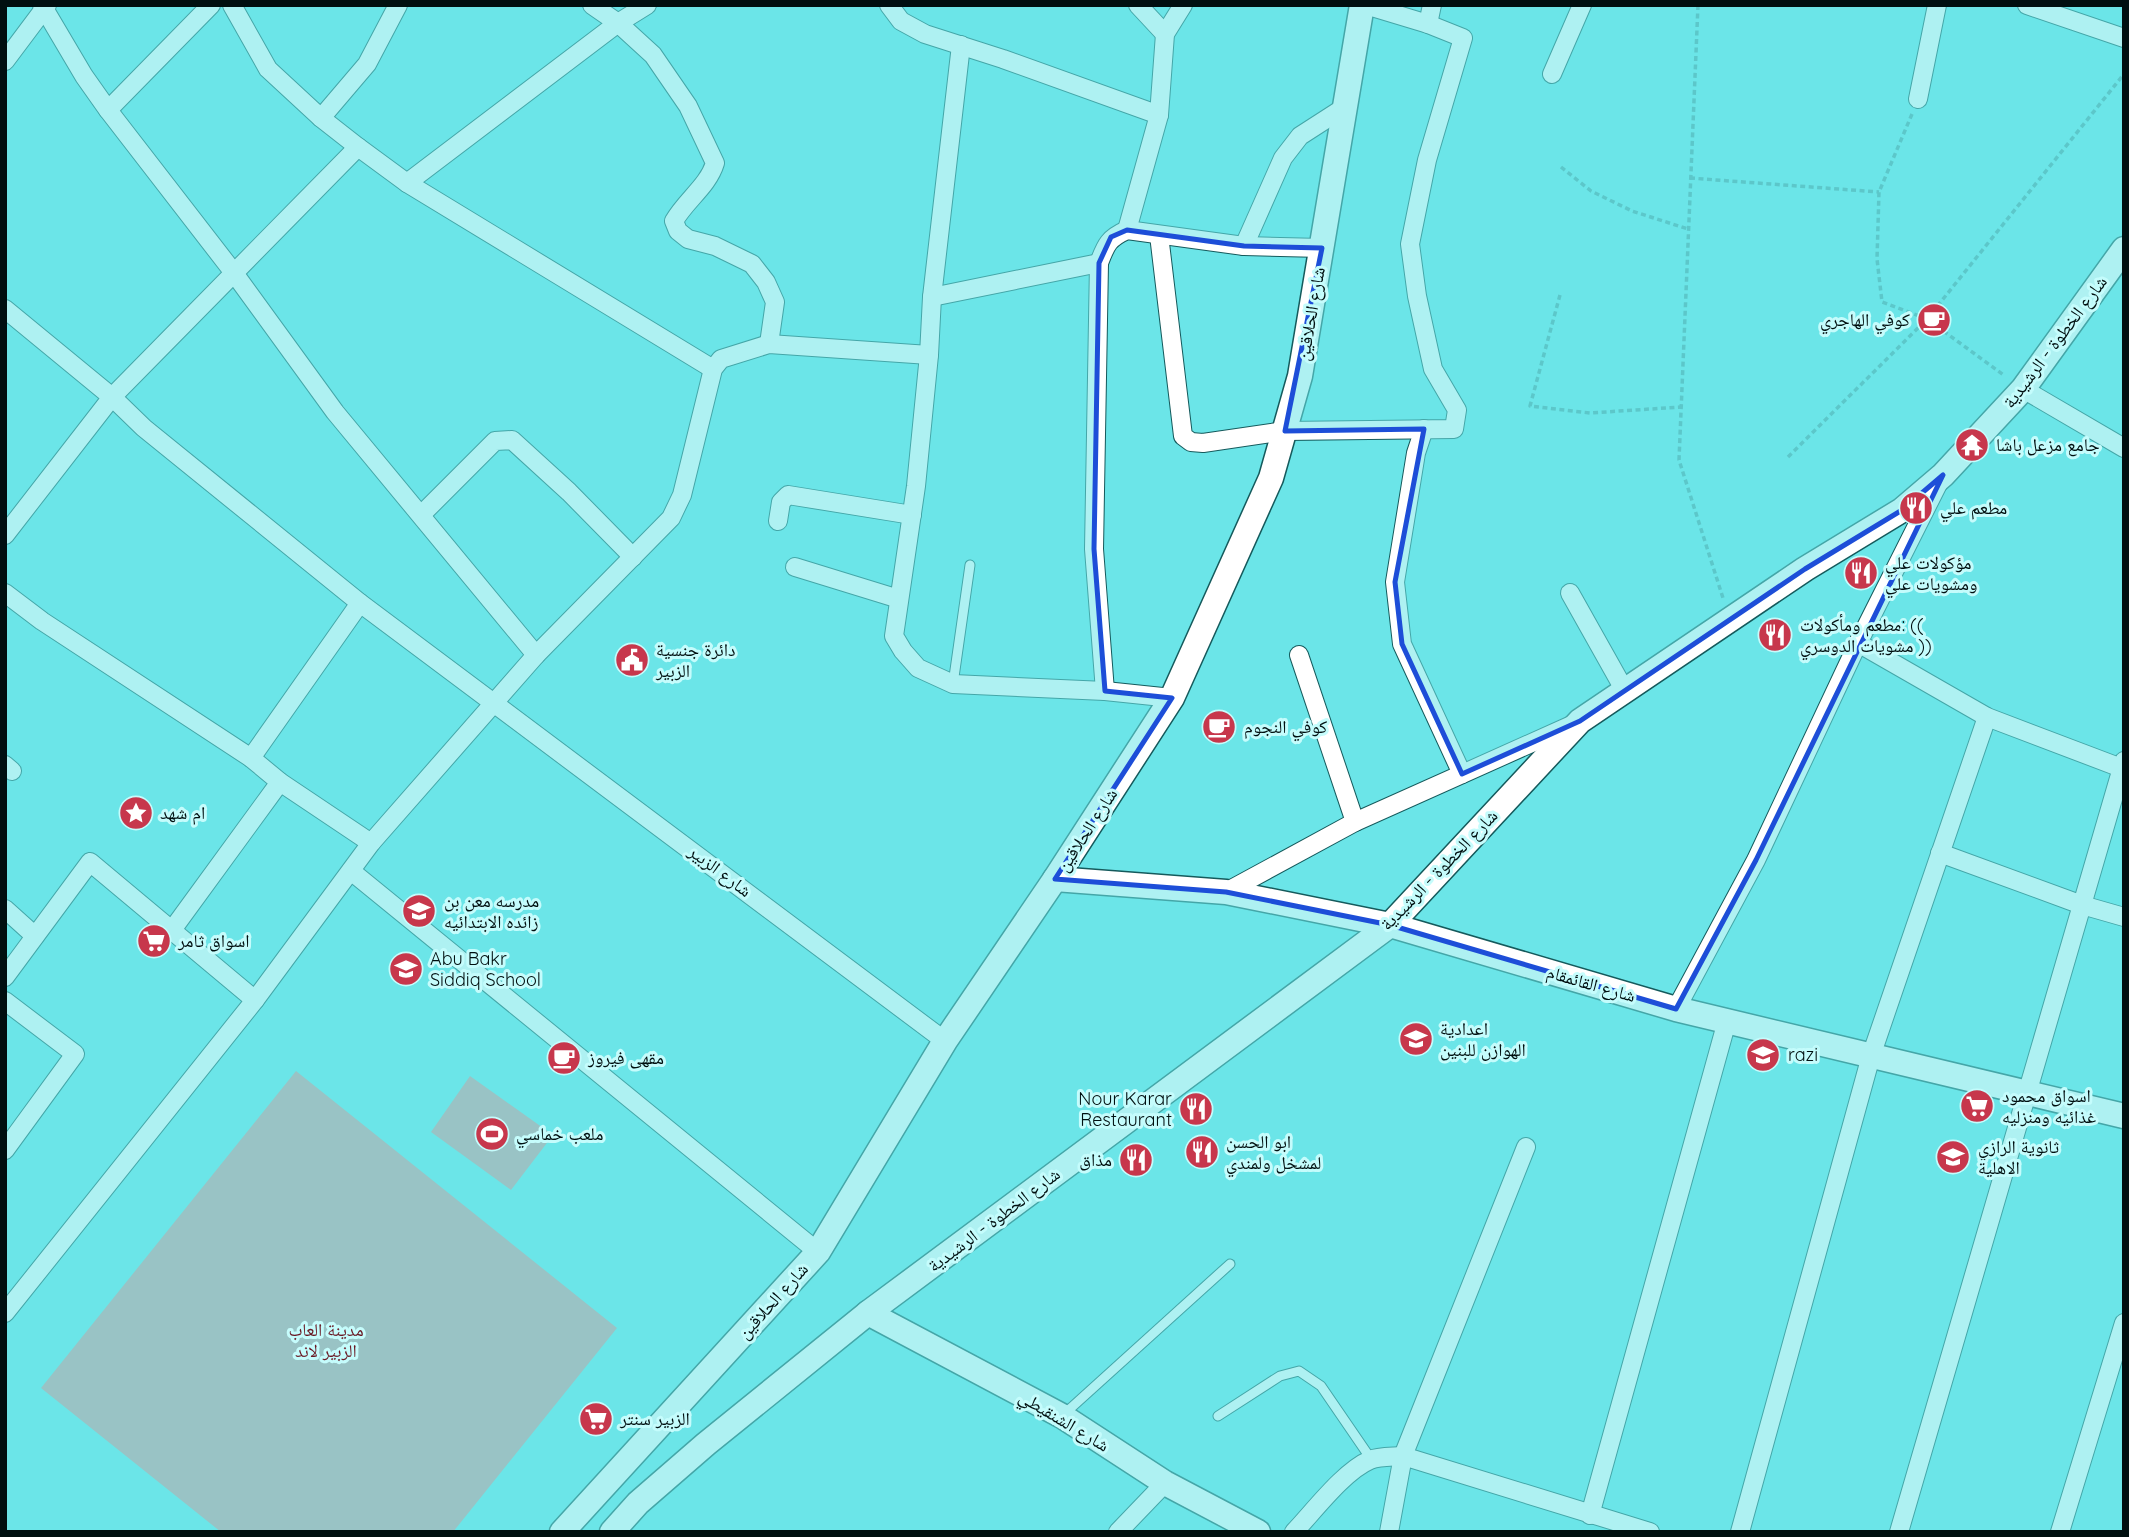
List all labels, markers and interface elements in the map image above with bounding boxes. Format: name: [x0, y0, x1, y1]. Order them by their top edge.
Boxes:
street label: شارع الحلاقين: [1291, 265, 1330, 363]
street label: شارع الخطوة - الرشيدية: [1997, 271, 2112, 412]
cafe icon: كوفي الهاجري: [1915, 301, 1953, 339]
place label: كوفي الهاجري: [1820, 308, 1911, 335]
temple icon: جامع مزعل باشا: [1953, 426, 1991, 464]
place label: جامع مزعل باشا: [1996, 433, 2100, 457]
restaurant icon: مطعم علي: [1897, 489, 1935, 527]
place label: مطعم علي: [1940, 496, 2007, 523]
place label: مؤكولات علي ومشويات علي: [1885, 551, 1977, 599]
restaurant icon: مؤكولات علي ومشويات علي: [1842, 554, 1880, 592]
place label: مطعم ومأكولات: (( مشويات الدوسري )): [1800, 613, 1932, 661]
restaurant icon: مطعم ومأكولات: (( مشويات الدوسري )): [1756, 616, 1794, 654]
place label: دائرة جنسية الزبير: [655, 638, 735, 682]
public building icon: دائرة جنسية الزبير: [613, 641, 651, 679]
cafe icon: كوفي النجوم: [1200, 708, 1238, 746]
place label: كوفي النجوم: [1244, 715, 1328, 742]
street label: شارع الحلاقين: [1051, 784, 1122, 876]
place icon: ام شهد: [117, 794, 155, 832]
place label: ام شهد: [160, 801, 205, 825]
street label: شارع الخطوة - الرشيدية: [1375, 804, 1502, 935]
street label: شارع الزبير: [683, 839, 756, 902]
place label: مدرسه معن بن زائده الابتدائيه: [444, 889, 539, 933]
school or university icon: مدرسه معن بن زائده الابتدائيه: [400, 892, 438, 930]
supermarket icon: اسواق ثامر: [135, 922, 173, 960]
place label: اسواق ثامر: [177, 929, 250, 952]
place label: Abu Bakr Siddiq School: [430, 947, 541, 991]
school or university icon: Abu Bakr Siddiq School: [387, 950, 425, 988]
street label: شارع القائمقام: [1544, 960, 1638, 1008]
place label: اعدادية الهوازن للبنين: [1440, 1017, 1526, 1061]
school or university icon: اعدادية الهوازن للبنين: [1397, 1020, 1435, 1058]
school or university icon: razi: [1744, 1036, 1782, 1074]
cafe icon: مقهى فيروز: [545, 1039, 583, 1077]
place label: razi: [1788, 1043, 1818, 1066]
place label: مقهى فيروز: [587, 1046, 664, 1069]
place label: اسواق محمود غذائيه ومنزليه: [2002, 1084, 2096, 1128]
place label: Nour Karar Restaurant: [1078, 1087, 1172, 1131]
supermarket icon: اسواق محمود غذائيه ومنزليه: [1958, 1087, 1996, 1125]
restaurant icon: Nour Karar Restaurant: [1177, 1090, 1215, 1128]
sports icon: ملعب خماسي: [473, 1115, 511, 1153]
place label: ملعب خماسي: [516, 1122, 603, 1149]
place label: ابو الحسن لمشخل ولمندي: [1226, 1130, 1321, 1178]
restaurant icon: ابو الحسن لمشخل ولمندي: [1183, 1133, 1221, 1171]
place label: ثانوية الرازي الاهلية: [1978, 1135, 2059, 1179]
school or university icon: ثانوية الرازي الاهلية: [1934, 1138, 1972, 1176]
restaurant icon: مذاق: [1117, 1141, 1155, 1179]
place label: مذاق: [1079, 1148, 1112, 1171]
street label: شارع الخطوة - الرشيدية: [923, 1162, 1064, 1277]
street label: شارع الحلاقين: [732, 1258, 813, 1344]
park label: مدينة العاب الزبير لاند: [288, 1318, 364, 1362]
street label: شارع الشنقيطي: [1013, 1385, 1114, 1460]
supermarket icon: الزبير سنتر: [577, 1400, 615, 1438]
place label: الزبير سنتر: [619, 1407, 690, 1430]

